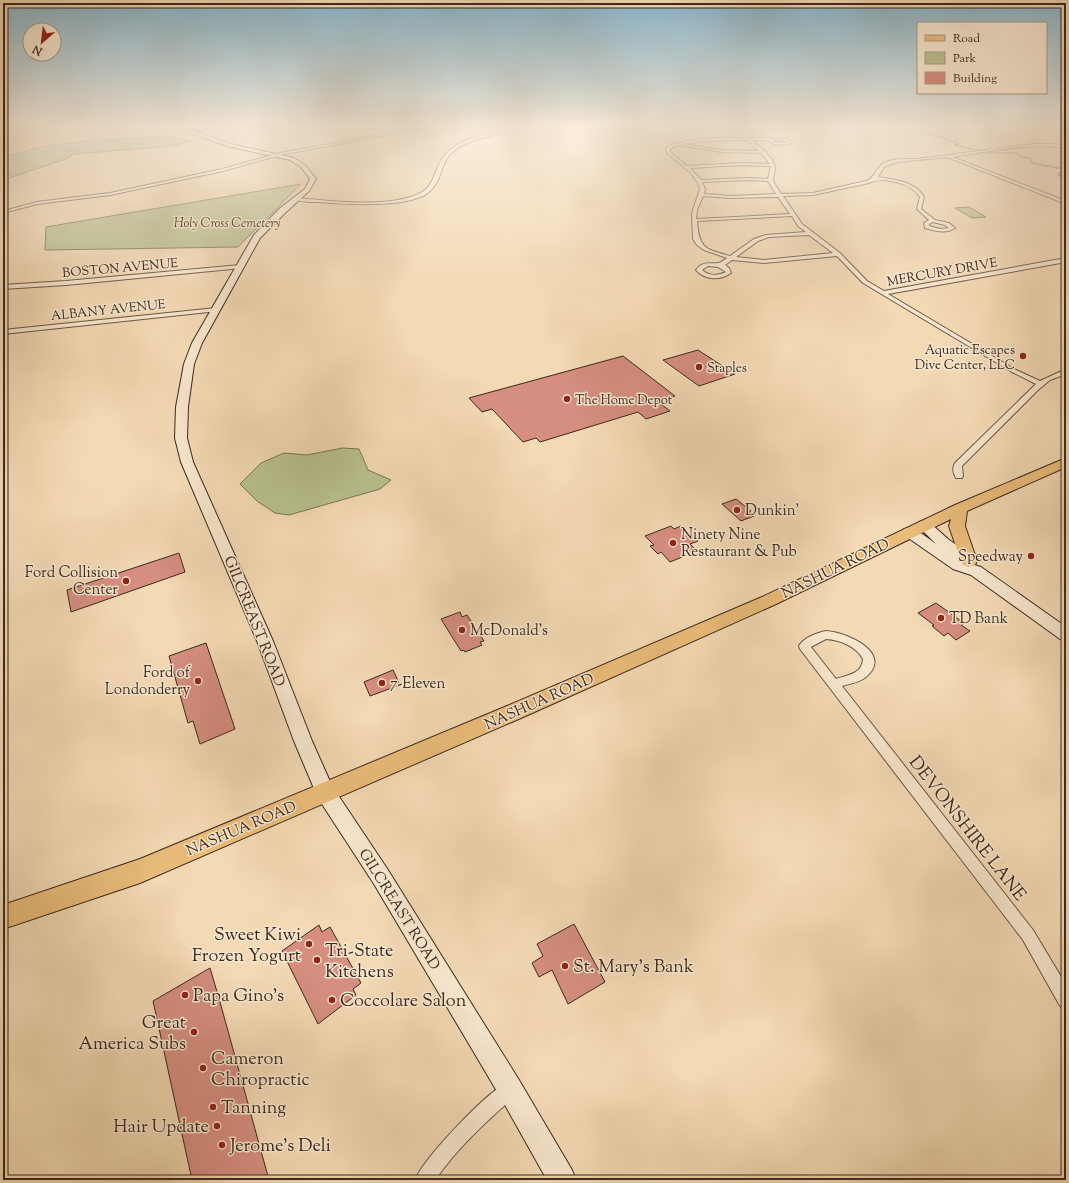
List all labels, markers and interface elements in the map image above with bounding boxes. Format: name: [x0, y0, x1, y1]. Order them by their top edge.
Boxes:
north arrow: [22, 22, 62, 62]
legend: [917, 22, 1047, 94]
text: Road: [953, 30, 980, 48]
text: N: [30, 41, 46, 60]
text: Park: [953, 50, 976, 68]
text: Building: [953, 70, 997, 88]
park label: Holy Cross Cemetery: [174, 215, 280, 233]
street label: MERCURY DRIVE: [886, 254, 999, 292]
street label: BOSTON AVENUE: [62, 255, 179, 283]
street label: ALBANY AVENUE: [50, 296, 167, 326]
place label: Aquatic Escapes Dive Center, LLC: [915, 342, 1015, 375]
marker: Aquatic Escapes Dive Center, LLC: [1018, 351, 1028, 361]
place label: Staples: [707, 360, 747, 378]
marker: Staples: [694, 362, 704, 372]
place label: The Home Depot: [575, 392, 673, 410]
marker: The Home Depot: [562, 394, 572, 404]
place label: Dunkin': [745, 501, 799, 522]
marker: Dunkin': [732, 505, 742, 515]
place label: Ninety Nine Restaurant & Pub: [681, 525, 797, 563]
street label: NASHUA ROAD: [778, 534, 893, 605]
marker: Ninety Nine Restaurant & Pub: [668, 538, 678, 548]
place label: Speedway: [958, 547, 1024, 568]
marker: Speedway: [1026, 551, 1036, 561]
street label: GILCREAST ROAD: [218, 553, 289, 690]
place label: Ford Collision Center: [25, 563, 118, 601]
marker: Ford Collision Center: [121, 576, 131, 586]
place label: TD Bank: [949, 609, 1008, 630]
marker: TD Bank: [936, 613, 946, 623]
place label: McDonald's: [470, 621, 548, 642]
marker: McDonald's: [457, 625, 467, 635]
place label: Ford of Londonderry: [105, 663, 191, 701]
street label: NASHUA ROAD: [482, 669, 598, 736]
place label: 7-Eleven: [390, 674, 446, 695]
marker: Ford of Londonderry: [193, 676, 203, 686]
marker: 7-Eleven: [377, 678, 387, 688]
street label: DEVONSHIRE LANE: [901, 751, 1031, 907]
street label: NASHUA ROAD: [183, 797, 300, 862]
street label: GILCREAST ROAD: [353, 845, 445, 975]
place label: Sweet Kiwi Frozen Yogurt: [192, 923, 301, 970]
marker: Sweet Kiwi Frozen Yogurt: [304, 939, 314, 949]
place label: Tri-State Kitchens: [325, 939, 394, 986]
marker: Tri-State Kitchens: [312, 955, 322, 965]
place label: St. Mary's Bank: [573, 955, 694, 981]
marker: St. Mary's Bank: [560, 961, 570, 971]
place label: Papa Gino's: [193, 984, 284, 1010]
place label: Coccolare Salon: [340, 989, 467, 1015]
marker: Papa Gino's: [180, 990, 190, 1000]
marker: Coccolare Salon: [327, 995, 337, 1005]
place label: Great America Subs: [78, 1011, 186, 1058]
marker: Great America Subs: [189, 1027, 199, 1037]
place label: Cameron Chiropractic: [211, 1047, 310, 1094]
marker: Cameron Chiropractic: [198, 1063, 208, 1073]
place label: Tanning: [221, 1096, 286, 1122]
marker: Tanning: [208, 1102, 218, 1112]
place label: Hair Update: [113, 1115, 209, 1141]
marker: Hair Update: [212, 1121, 222, 1131]
place label: Jerome's Deli: [229, 1134, 331, 1160]
marker: Jerome's Deli: [217, 1140, 227, 1150]

